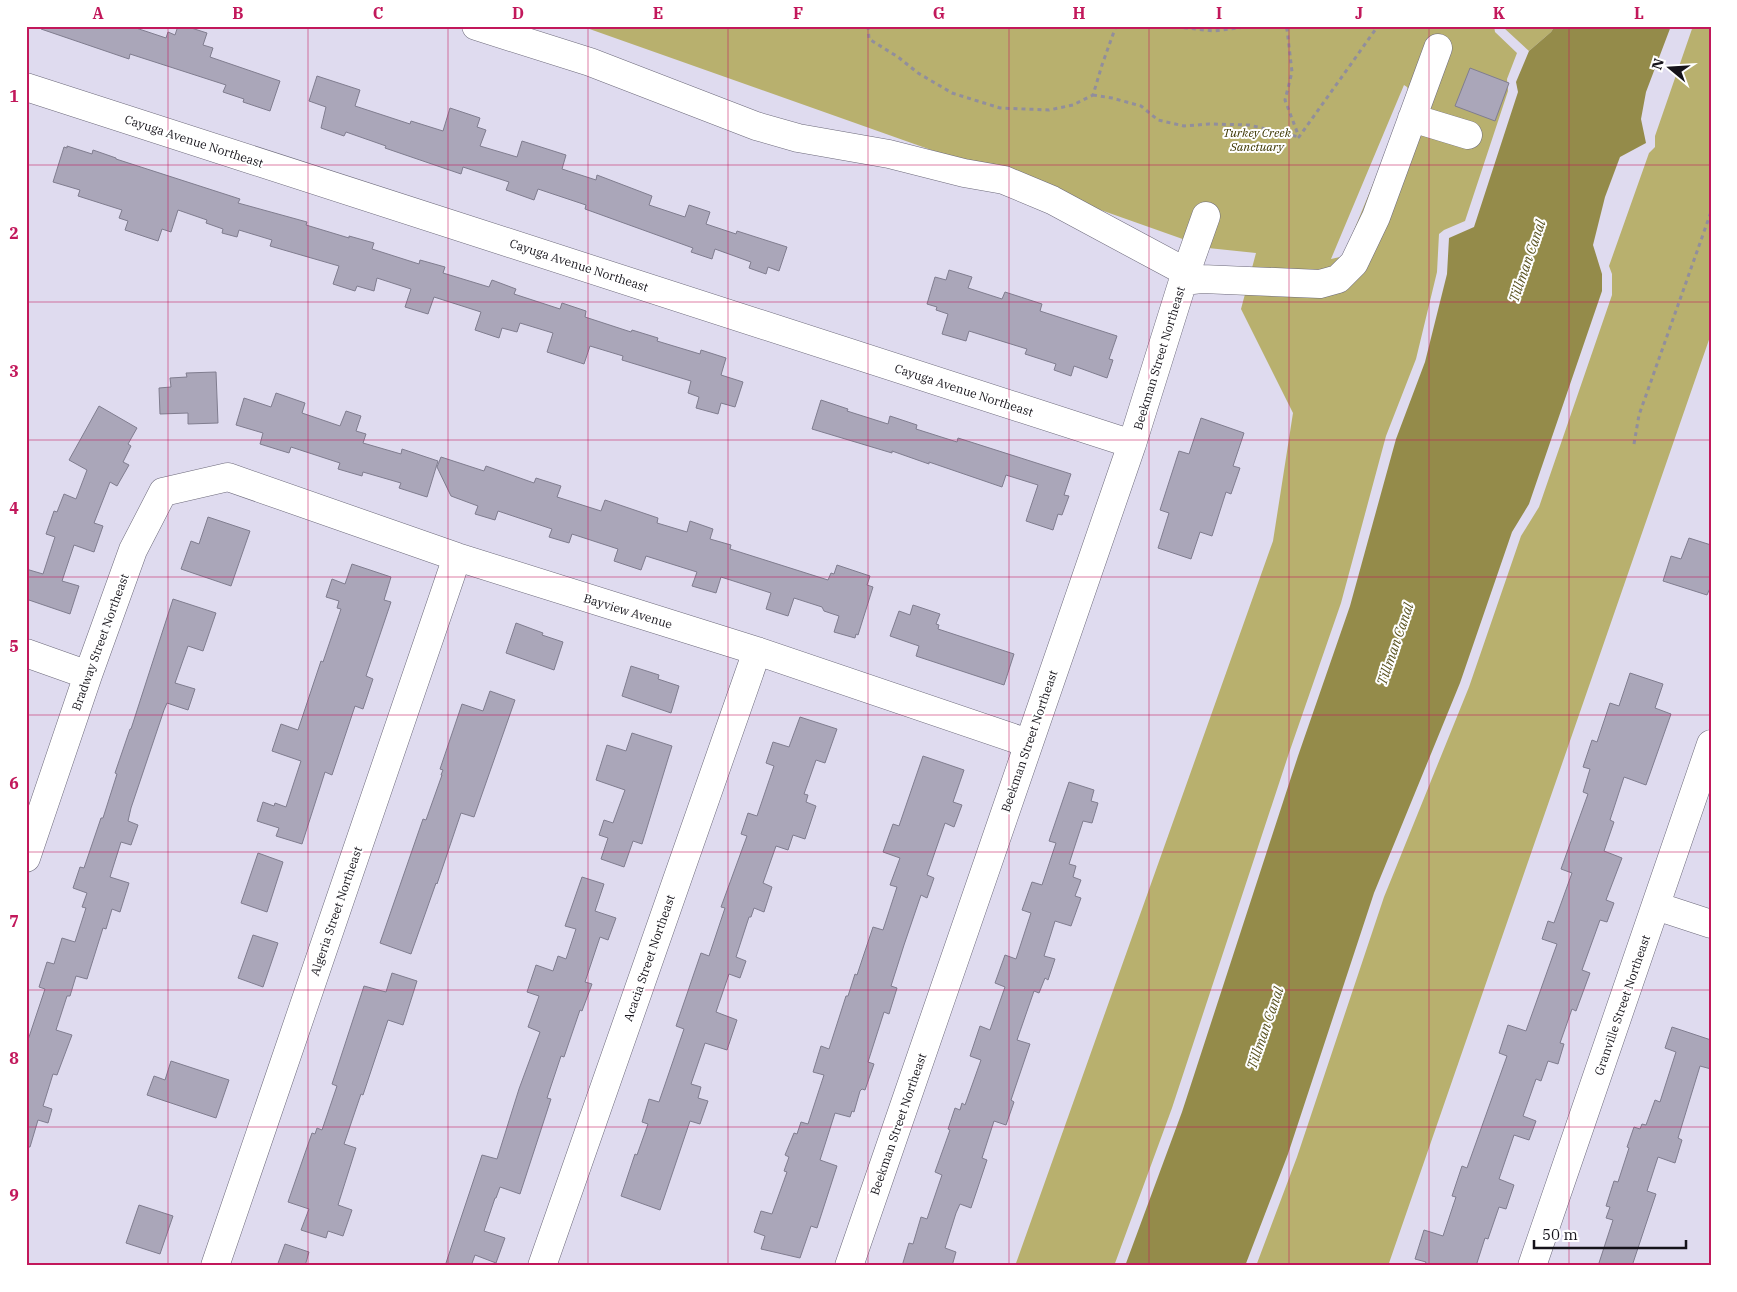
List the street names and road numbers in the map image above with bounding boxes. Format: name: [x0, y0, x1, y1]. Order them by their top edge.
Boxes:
street label: Cayuga Avenue Northeast: [123, 111, 265, 171]
street label: Cayuga Avenue Northeast: [508, 235, 650, 295]
street label: Beekman Street Northeast: [1130, 284, 1188, 432]
street label: Cayuga Avenue Northeast: [893, 360, 1035, 420]
street label: Bradway Street Northeast: [68, 571, 132, 713]
street label: Bayview Avenue: [582, 590, 674, 632]
street label: Beekman Street Northeast: [998, 668, 1060, 814]
street label: Algeria Street Northeast: [307, 844, 365, 978]
street label: Acacia Street Northeast: [620, 893, 678, 1023]
street label: Granville Street Northeast: [1591, 933, 1653, 1077]
street label: Beekman Street Northeast: [867, 1051, 929, 1197]

